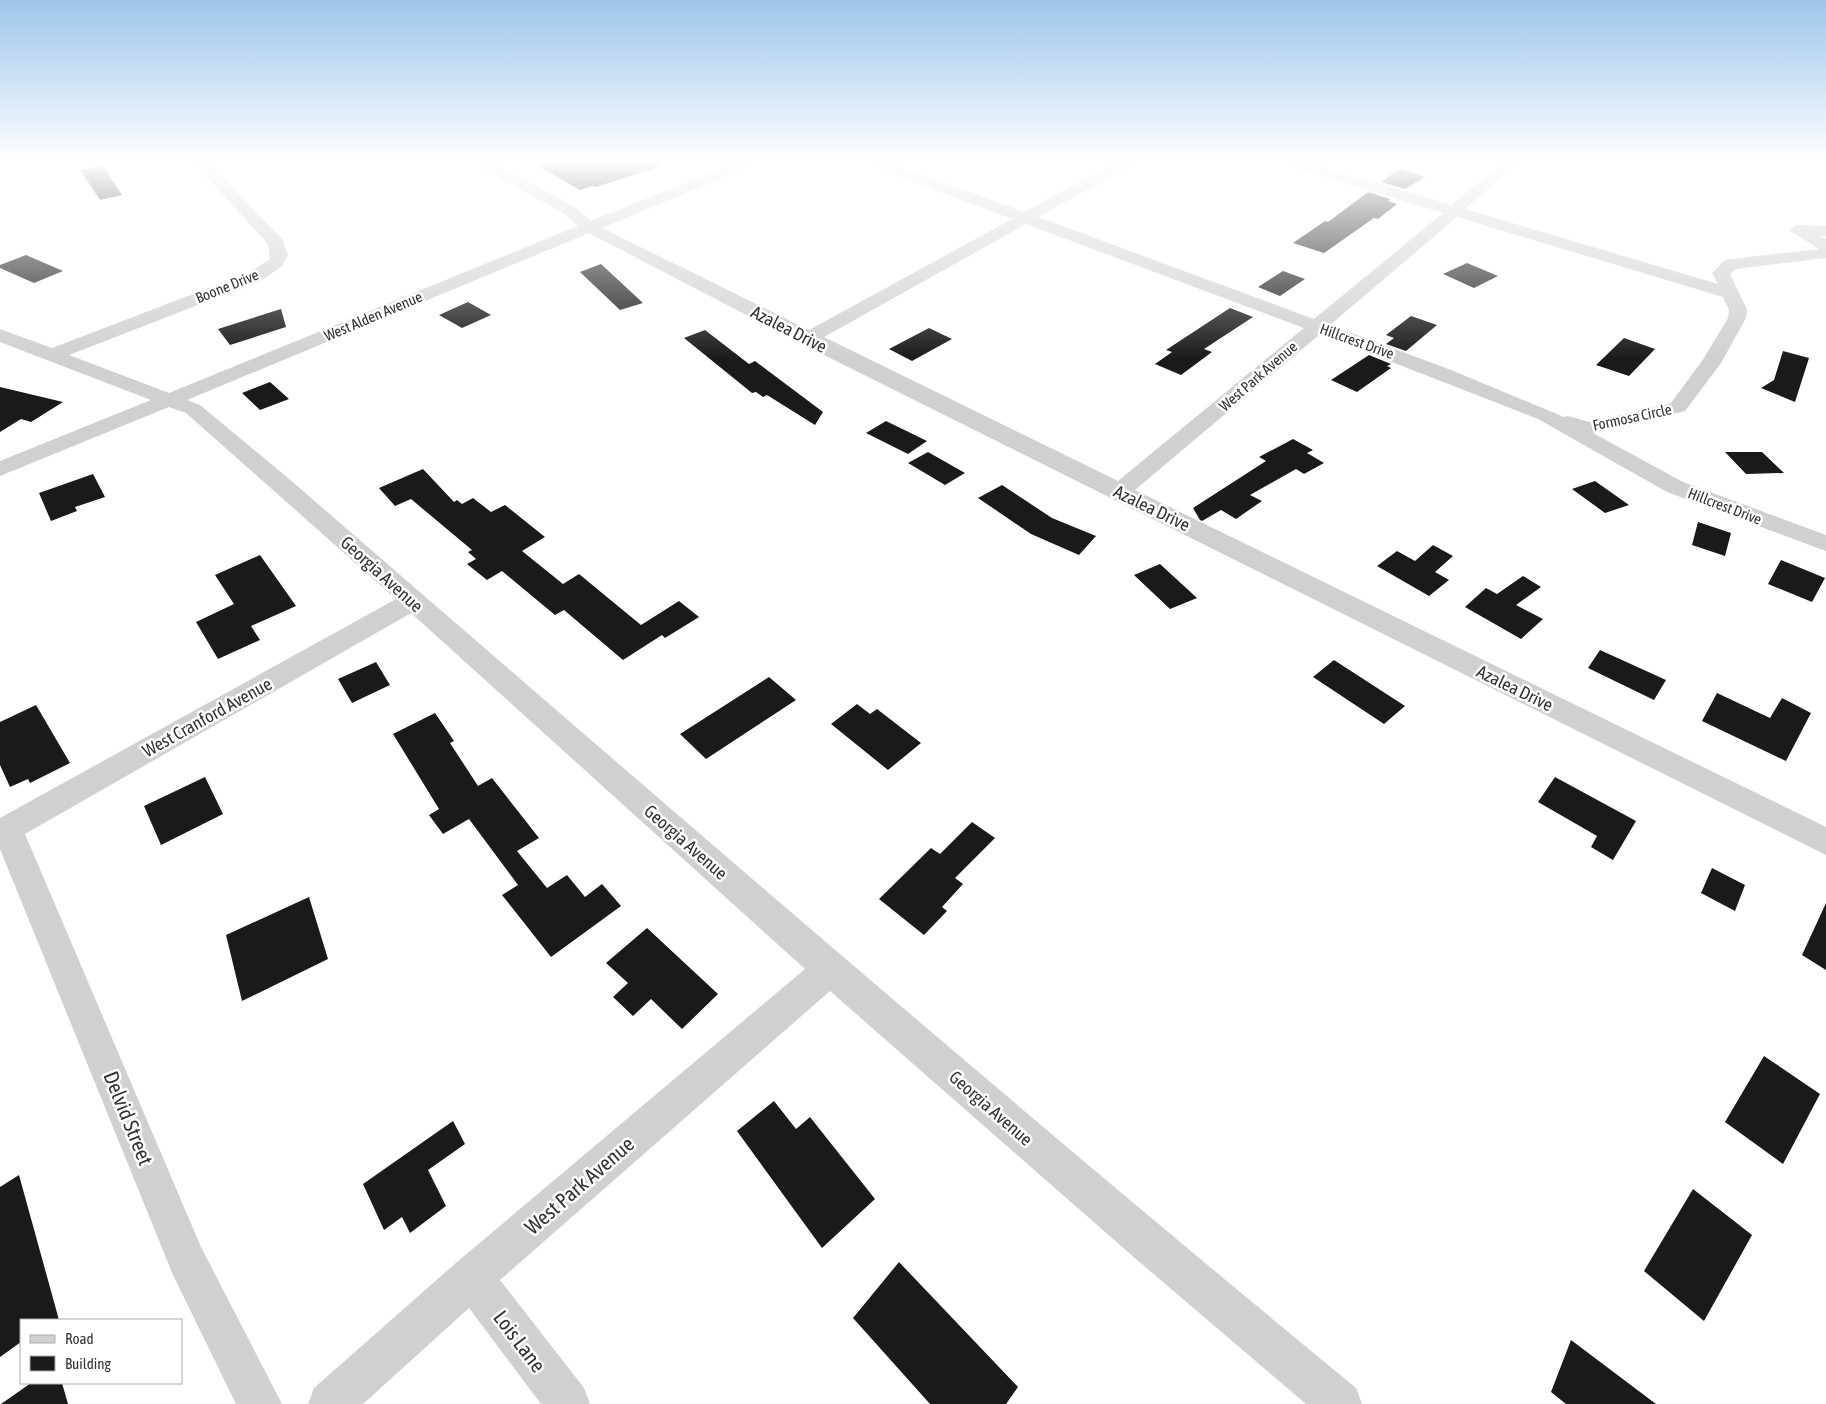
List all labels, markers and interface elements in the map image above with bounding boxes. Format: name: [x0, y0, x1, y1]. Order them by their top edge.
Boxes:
street label: Boone Drive: [193, 266, 261, 306]
street label: West Alden Avenue: [321, 288, 425, 344]
street label: Azalea Drive: [748, 301, 830, 357]
street label: Hillcrest Drive: [1318, 320, 1397, 362]
street label: West Park Avenue: [1216, 337, 1301, 414]
street label: Formosa Circle: [1591, 400, 1673, 434]
street label: Azalea Drive: [1110, 481, 1194, 535]
street label: Hillcrest Drive: [1686, 484, 1764, 528]
street label: Georgia Avenue: [337, 532, 427, 616]
street label: Azalea Drive: [1473, 661, 1557, 715]
street label: West Cranford Avenue: [139, 673, 275, 761]
street label: Georgia Avenue: [640, 800, 732, 884]
street label: Georgia Avenue: [945, 1066, 1037, 1150]
street label: Delvid Street: [99, 1068, 159, 1168]
street label: West Park Avenue: [520, 1131, 638, 1239]
street label: Lois Lane: [489, 1306, 551, 1376]
legend: [20, 1319, 182, 1384]
text: Road: [65, 1330, 94, 1347]
text: Building: [65, 1355, 111, 1372]

